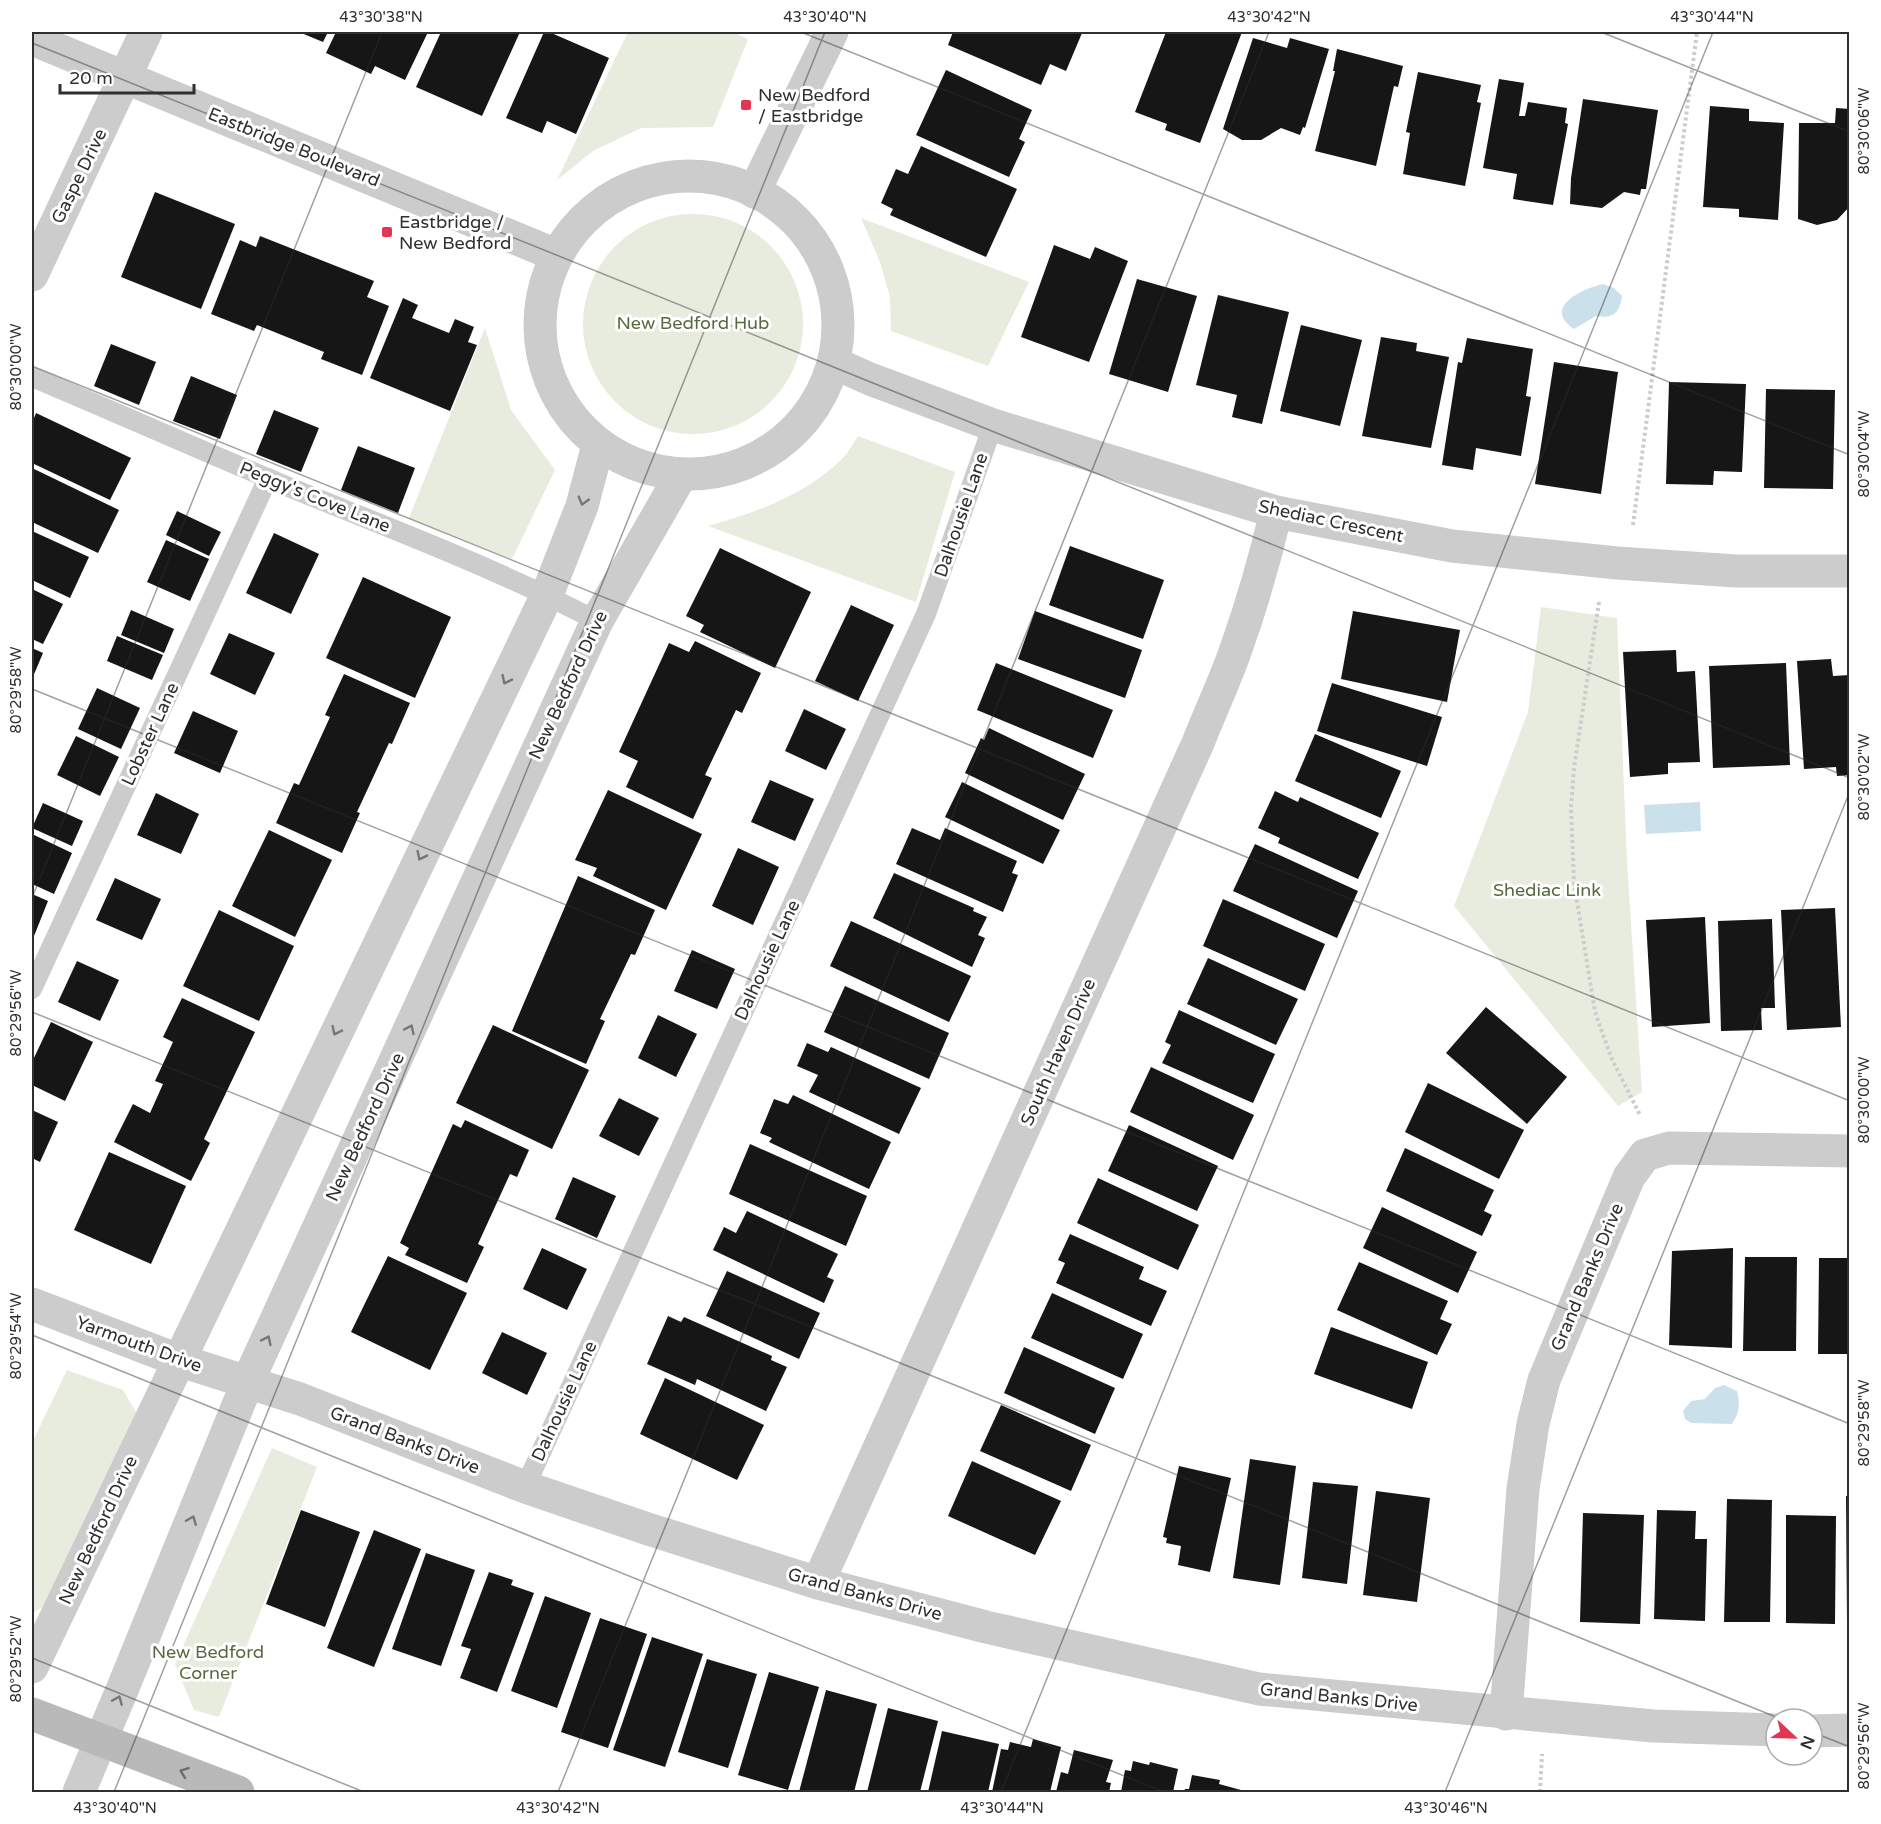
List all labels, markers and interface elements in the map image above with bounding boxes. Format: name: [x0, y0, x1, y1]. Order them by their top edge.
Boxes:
text: 43°30'38"N: [339, 8, 423, 26]
text: 43°30'40"N: [783, 8, 867, 26]
text: 43°30'42"N: [1227, 8, 1311, 26]
text: 43°30'44"N: [1670, 8, 1754, 26]
scale bar: [60, 57, 194, 95]
text: 20 m: [69, 67, 113, 89]
place label: New Bedford / Eastbridge: [758, 84, 870, 127]
text: 80°30'06"W: [1855, 88, 1873, 174]
marker: New Bedford / Eastbridge: [739, 98, 753, 112]
street label: Eastbridge Boulevard: [205, 102, 383, 192]
street label: Gaspe Drive: [47, 125, 111, 227]
place label: Eastbridge / New Bedford: [399, 211, 511, 254]
marker: Eastbridge / New Bedford: [380, 225, 394, 239]
park label: New Bedford Hub: [617, 312, 769, 334]
text: 80°30'00"W: [7, 324, 25, 410]
text: 80°30'04"W: [1855, 411, 1873, 497]
street label: Dalhousie Lane: [929, 450, 993, 580]
street label: Peggy's Cove Lane: [236, 457, 394, 537]
one-way arrow: [578, 495, 590, 506]
street label: Shediac Crescent: [1257, 495, 1406, 547]
street label: New Bedford Drive: [524, 607, 612, 763]
text: 80°29'58"W: [7, 647, 25, 733]
one-way arrow: [501, 674, 513, 685]
street label: Lobster Lane: [116, 679, 184, 789]
text: 80°30'02"W: [1855, 734, 1873, 820]
one-way arrow: [416, 849, 428, 860]
park label: Shediac Link: [1493, 879, 1601, 901]
street label: Dalhousie Lane: [729, 896, 805, 1024]
text: 80°29'56"W: [7, 970, 25, 1056]
street label: South Haven Drive: [1016, 975, 1100, 1129]
one-way arrow: [402, 1024, 414, 1035]
one-way arrow: [332, 1025, 344, 1036]
street label: New Bedford Drive: [321, 1049, 409, 1205]
text: 80°30'00"W: [1855, 1057, 1873, 1143]
street label: Grand Banks Drive: [1546, 1200, 1628, 1354]
text: 80°29'54"W: [7, 1293, 25, 1379]
street label: Yarmouth Drive: [73, 1311, 205, 1377]
one-way arrow: [260, 1335, 272, 1346]
street label: Dalhousie Lane: [526, 1337, 602, 1465]
text: 80°29'58"W: [1855, 1380, 1873, 1466]
street label: Grand Banks Drive: [327, 1401, 483, 1479]
street label: New Bedford Drive: [54, 1452, 142, 1608]
one-way arrow: [185, 1515, 197, 1526]
street label: Grand Banks Drive: [786, 1563, 944, 1625]
text: 80°29'52"W: [7, 1616, 25, 1702]
park label: New Bedford Corner: [152, 1641, 264, 1684]
street label: Grand Banks Drive: [1259, 1678, 1419, 1716]
one-way arrow: [111, 1695, 123, 1706]
text: 80°29'56"W: [1855, 1703, 1873, 1789]
north arrow: [1764, 1707, 1824, 1767]
text: N: [1795, 1733, 1819, 1752]
one-way arrow: [179, 1766, 190, 1779]
text: 43°30'40"N: [73, 1799, 157, 1817]
text: 43°30'42"N: [516, 1799, 600, 1817]
text: 43°30'44"N: [960, 1799, 1044, 1817]
text: 43°30'46"N: [1404, 1799, 1488, 1817]

